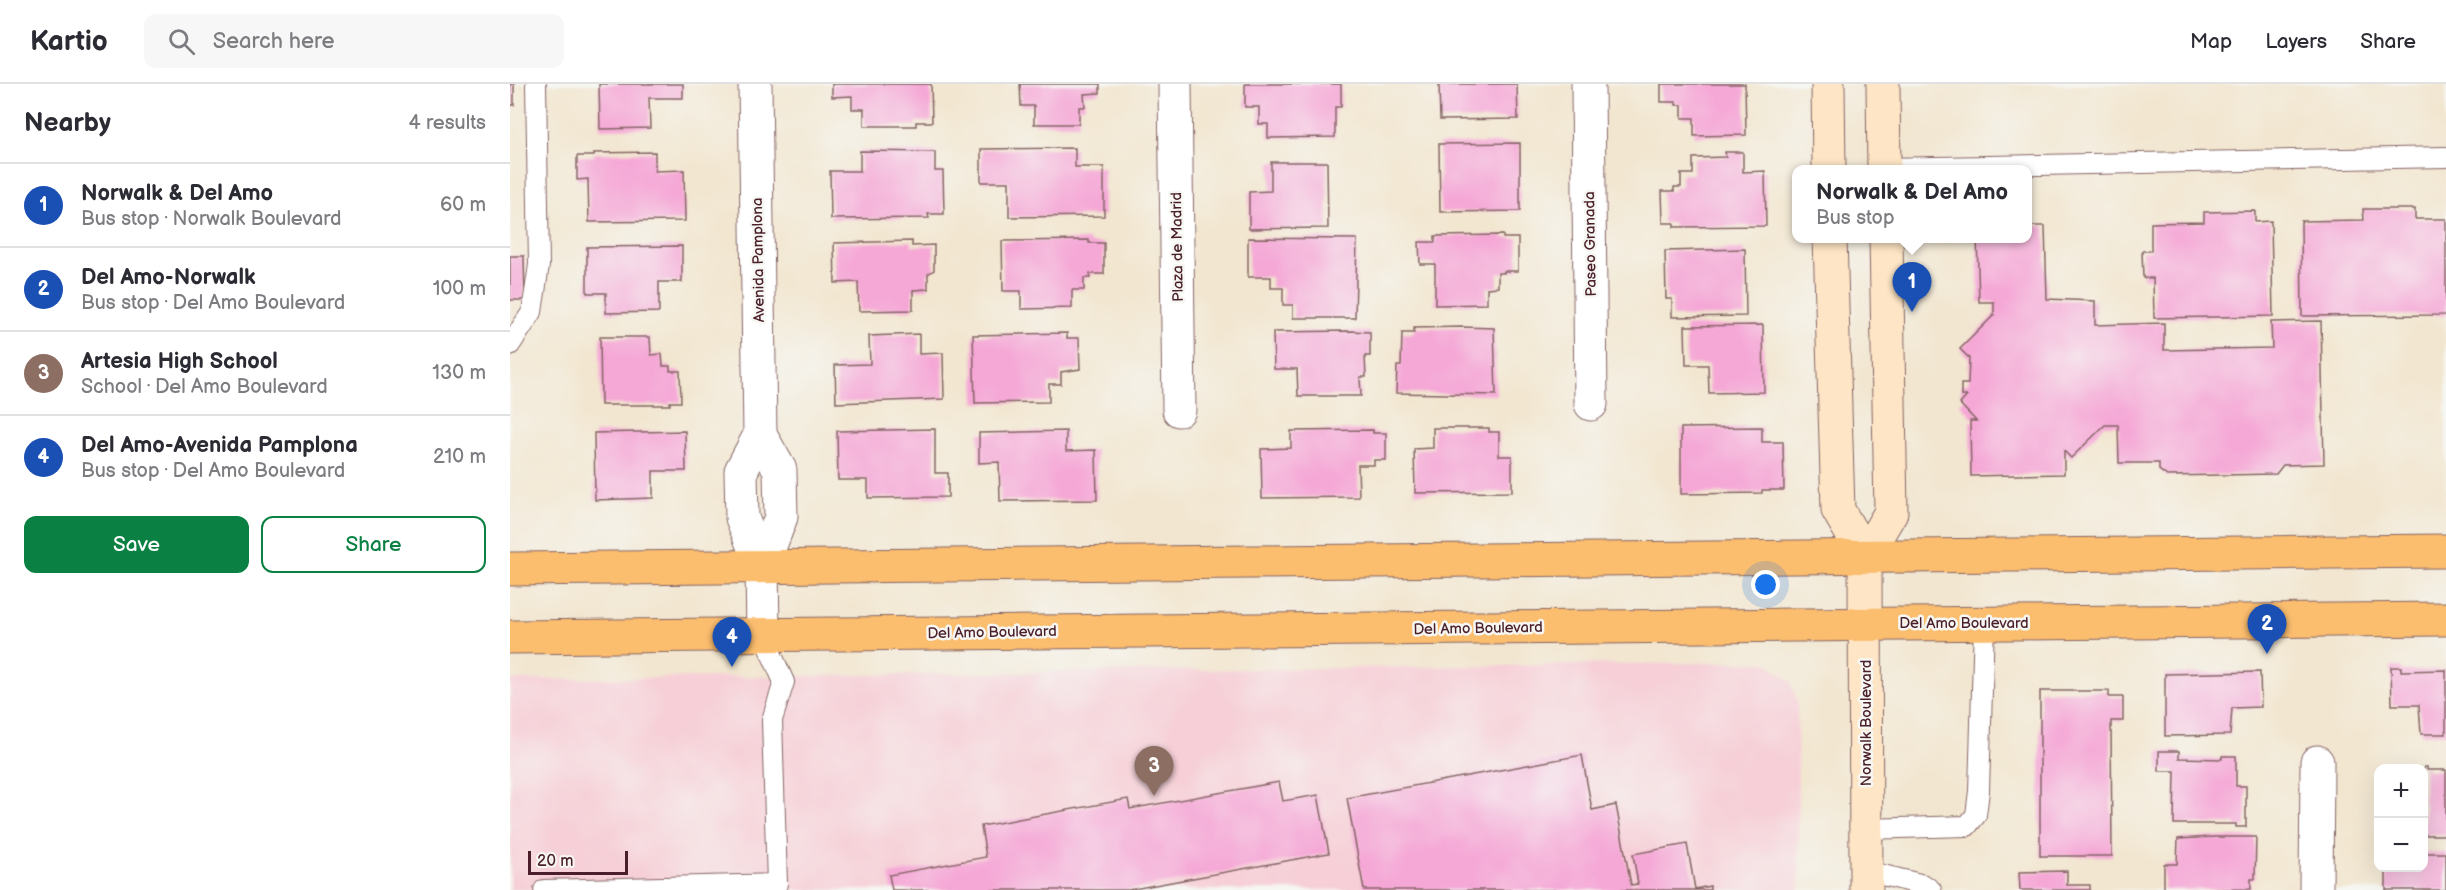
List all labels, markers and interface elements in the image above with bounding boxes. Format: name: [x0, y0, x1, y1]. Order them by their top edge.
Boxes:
search box: [144, 14, 564, 68]
text: Kartio: [30, 25, 108, 58]
icon: search: [165, 25, 198, 58]
text: Search here: [213, 28, 335, 55]
text: Map: [2190, 29, 2232, 54]
text: Layers: [2265, 29, 2327, 54]
text: Share: [2360, 29, 2416, 54]
text: Nearby: [24, 108, 111, 139]
text: 4 results: [408, 111, 486, 135]
popup: [1792, 165, 2032, 243]
text: Norwalk & Del Amo: [1816, 179, 2008, 206]
text: Norwalk & Del Amo: [81, 180, 273, 207]
street label: Paseo Granada: [1580, 191, 1601, 297]
street label: Plaza de Madrid: [1167, 192, 1188, 302]
text: 1: [39, 193, 48, 217]
text: 60 m: [440, 193, 486, 217]
street label: Avenida Pamplona: [748, 197, 769, 323]
text: Bus stop: [1816, 206, 1895, 230]
text: Bus stop · Norwalk Boulevard: [81, 207, 342, 231]
pin: 1: [1892, 262, 1932, 312]
text: Del Amo-Norwalk: [81, 264, 256, 291]
text: 2: [38, 277, 49, 301]
text: 100 m: [433, 277, 486, 301]
text: Bus stop · Del Amo Boulevard: [81, 291, 345, 315]
text: Artesia High School: [81, 348, 278, 375]
text: 3: [38, 361, 49, 385]
text: 130 m: [432, 361, 486, 385]
text: School · Del Amo Boulevard: [81, 375, 328, 399]
text: Del Amo-Avenida Pamplona: [81, 432, 358, 459]
text: 4: [38, 445, 49, 469]
text: 210 m: [433, 445, 486, 469]
text: Bus stop · Del Amo Boulevard: [81, 459, 345, 483]
button: Save: [24, 516, 249, 573]
button: Share: [261, 516, 486, 573]
your location: [1751, 570, 1780, 599]
pin: 2: [2248, 604, 2286, 654]
street label: Del Amo Boulevard: [1899, 614, 2029, 633]
pin: 4: [712, 618, 752, 667]
street label: Del Amo Boulevard: [1413, 618, 1543, 639]
street label: Del Amo Boulevard: [927, 622, 1057, 643]
street label: Norwalk Boulevard: [1857, 660, 1876, 786]
pin: 3: [1134, 746, 1174, 796]
map controls: [2374, 764, 2428, 872]
button: +: [2374, 764, 2428, 818]
button: −: [2374, 818, 2428, 872]
scale bar: [528, 848, 628, 876]
text: 20 m: [537, 852, 573, 871]

